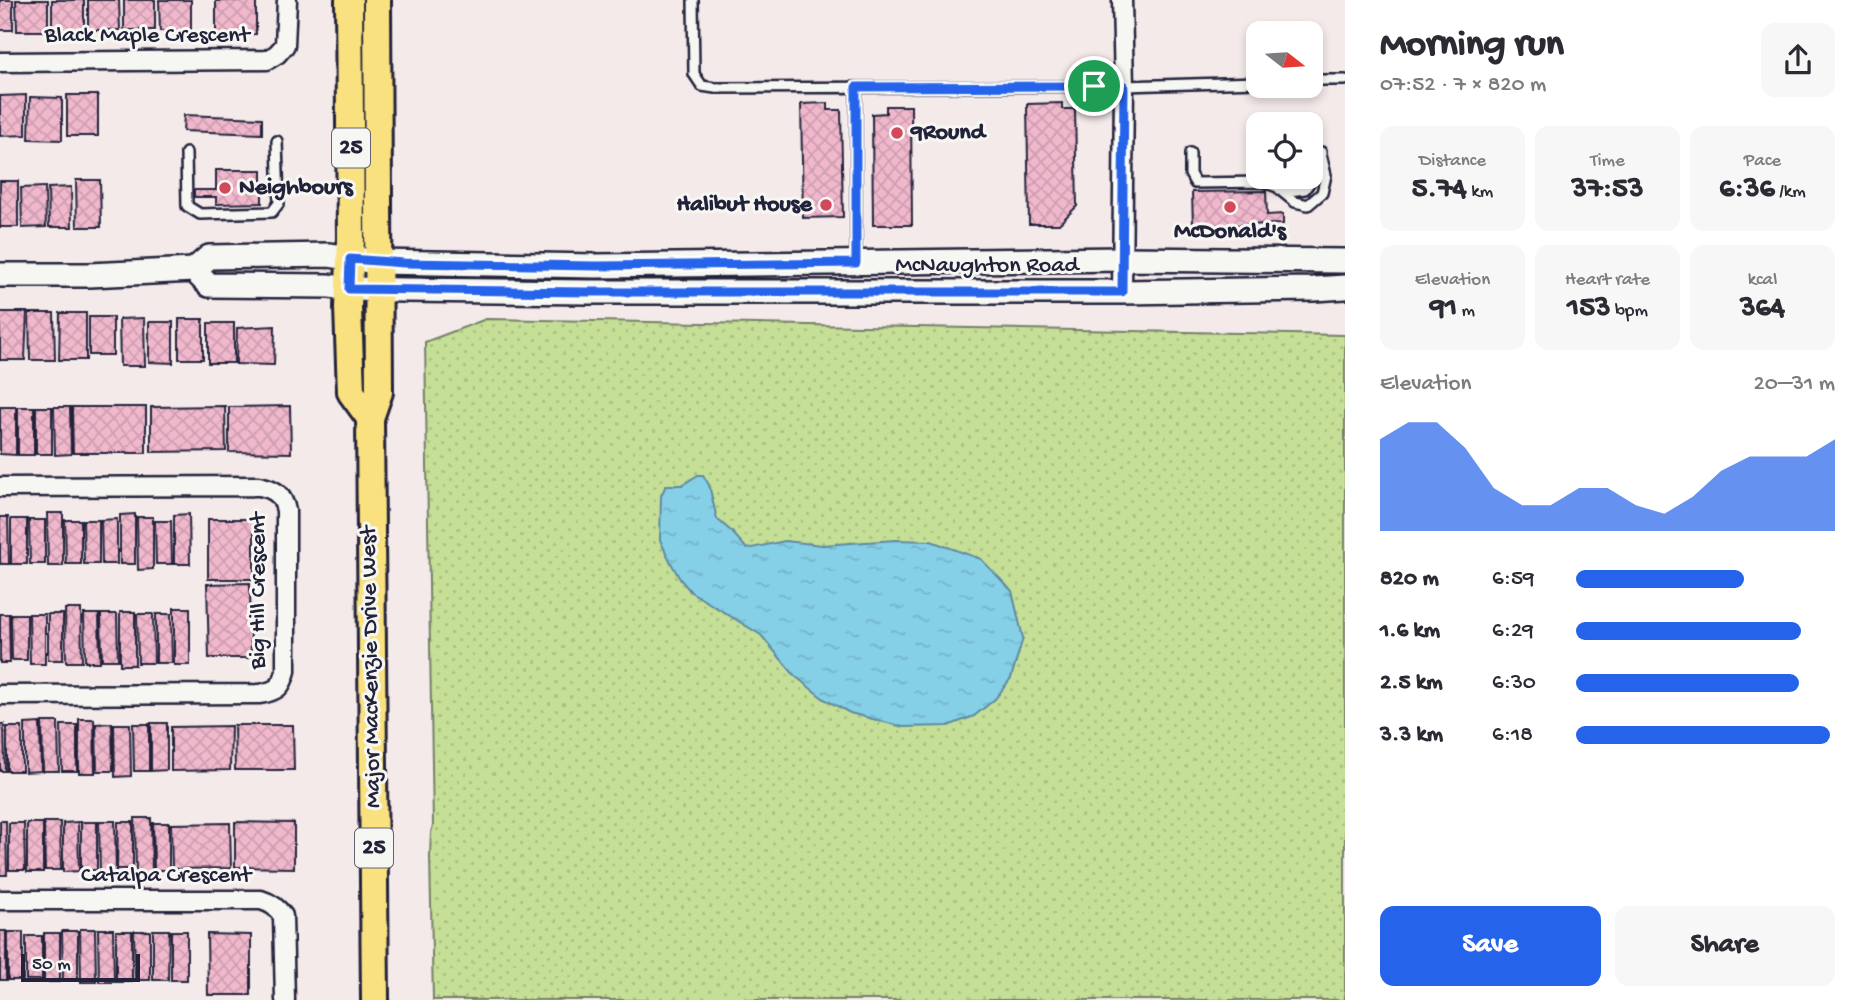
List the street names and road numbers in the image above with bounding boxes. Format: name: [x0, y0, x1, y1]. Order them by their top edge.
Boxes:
street label: Black Maple Crescent: [43, 22, 252, 51]
road number: 25: [332, 128, 370, 168]
street label: McNaughton Road: [895, 252, 1081, 281]
street label: Big Hill Crescent: [245, 511, 274, 670]
street label: Major MacKenzie Drive West: [355, 524, 389, 808]
road number: 25: [355, 828, 393, 868]
street label: Catalpa Crescent: [81, 862, 253, 891]

